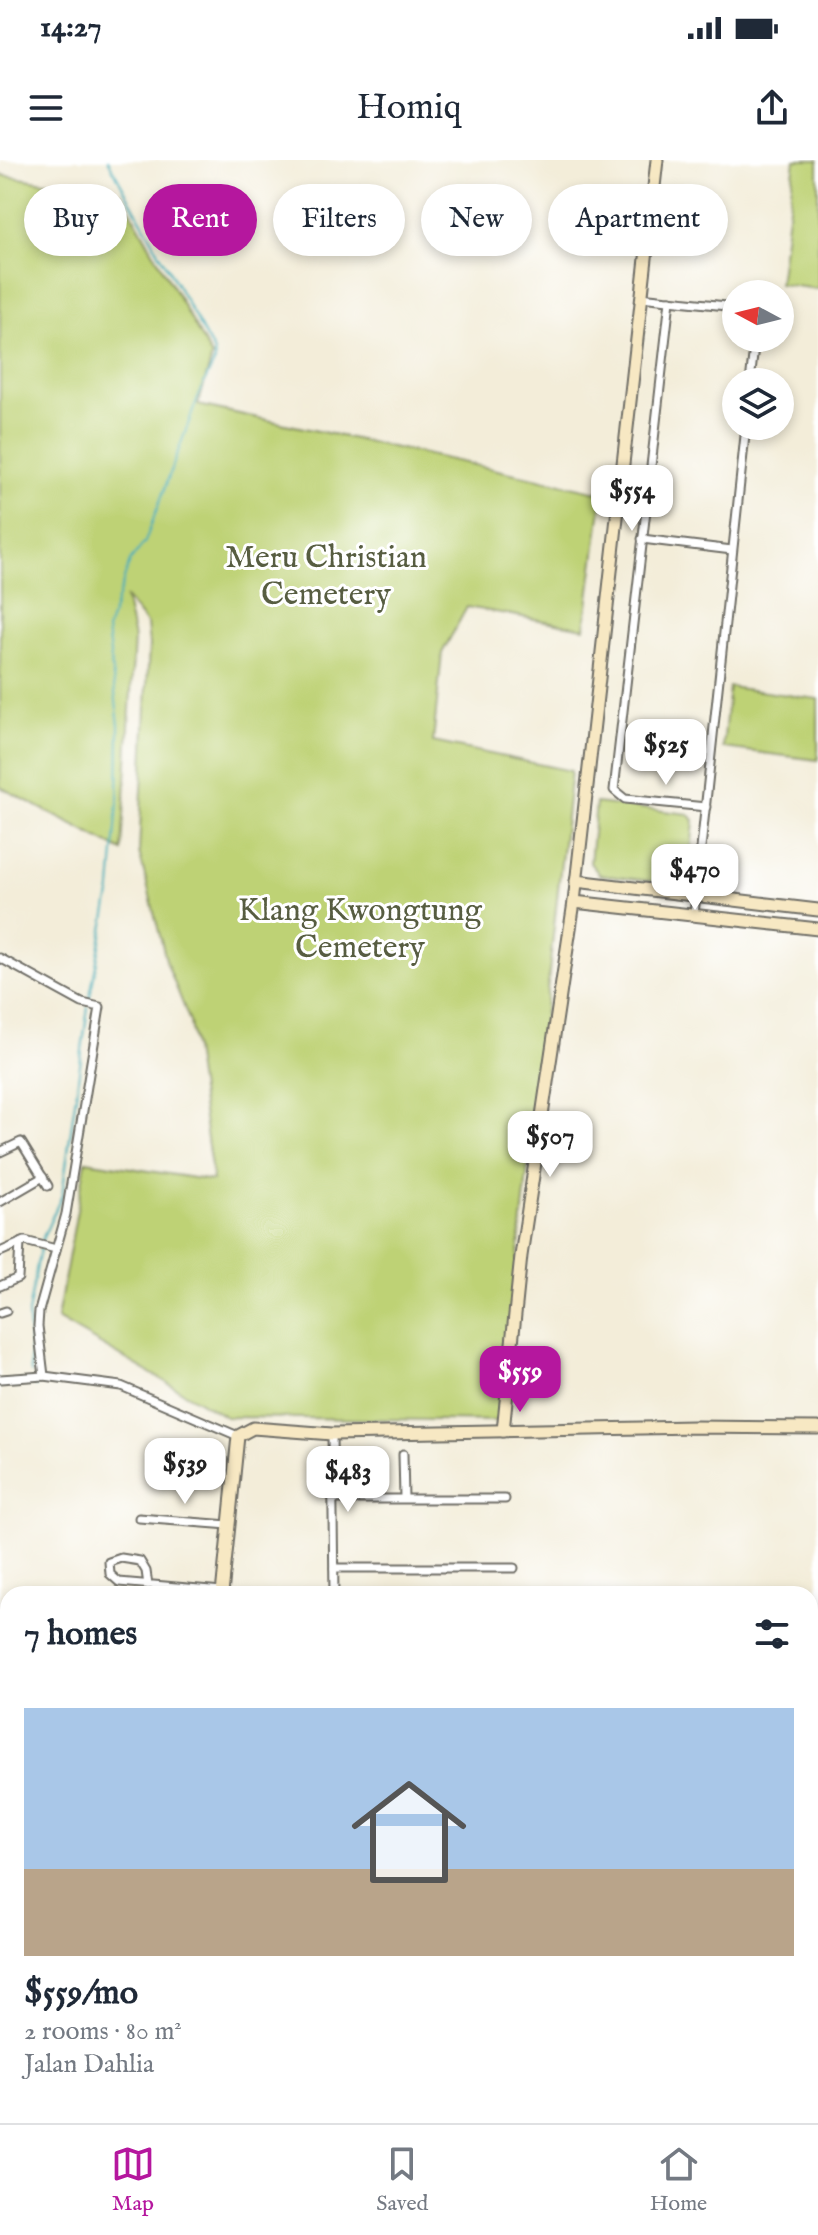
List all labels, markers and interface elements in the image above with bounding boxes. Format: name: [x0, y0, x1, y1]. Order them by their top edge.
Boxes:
text: 14:27: [40, 9, 102, 47]
text: Homiq: [357, 85, 461, 131]
icon: menu: [24, 86, 68, 130]
icon: share: [750, 86, 794, 130]
chip: Buy: [24, 184, 127, 256]
chip: Rent: [143, 184, 257, 256]
chip: Filters: [273, 184, 405, 256]
chip: New: [421, 184, 532, 256]
chip: Apartment: [548, 184, 728, 256]
north arrow: [722, 280, 794, 352]
map controls: [722, 280, 794, 440]
button: layers: [722, 368, 794, 440]
pin: $554: [585, 465, 679, 533]
text: $554: [609, 474, 655, 507]
park label: Meru Christian Cemetery: [225, 538, 427, 616]
pin: $525: [619, 719, 713, 787]
text: $525: [643, 728, 689, 761]
pin: $470: [648, 844, 742, 912]
text: $470: [669, 853, 721, 886]
park label: Klang Kwongtung Cemetery: [238, 891, 483, 969]
pin: $507: [503, 1111, 597, 1179]
text: $507: [526, 1120, 574, 1153]
pin: $559: [473, 1346, 567, 1414]
text: $559: [498, 1355, 542, 1388]
pin: $539: [138, 1438, 232, 1506]
pin: $483: [301, 1446, 395, 1514]
text: $539: [163, 1447, 207, 1480]
text: $483: [324, 1455, 372, 1488]
icon: filters: [750, 1612, 794, 1656]
text: 7 homes: [24, 1613, 137, 1656]
icon: home: [337, 1760, 481, 1904]
text: $559/mo: [24, 1972, 138, 2015]
text: 2 rooms · 80 m²: [24, 2015, 182, 2048]
text: Jalan Dahlia: [24, 2048, 154, 2081]
tab: Map: [111, 2142, 155, 2218]
tab: Saved: [376, 2142, 428, 2218]
tab: Home: [650, 2142, 707, 2218]

